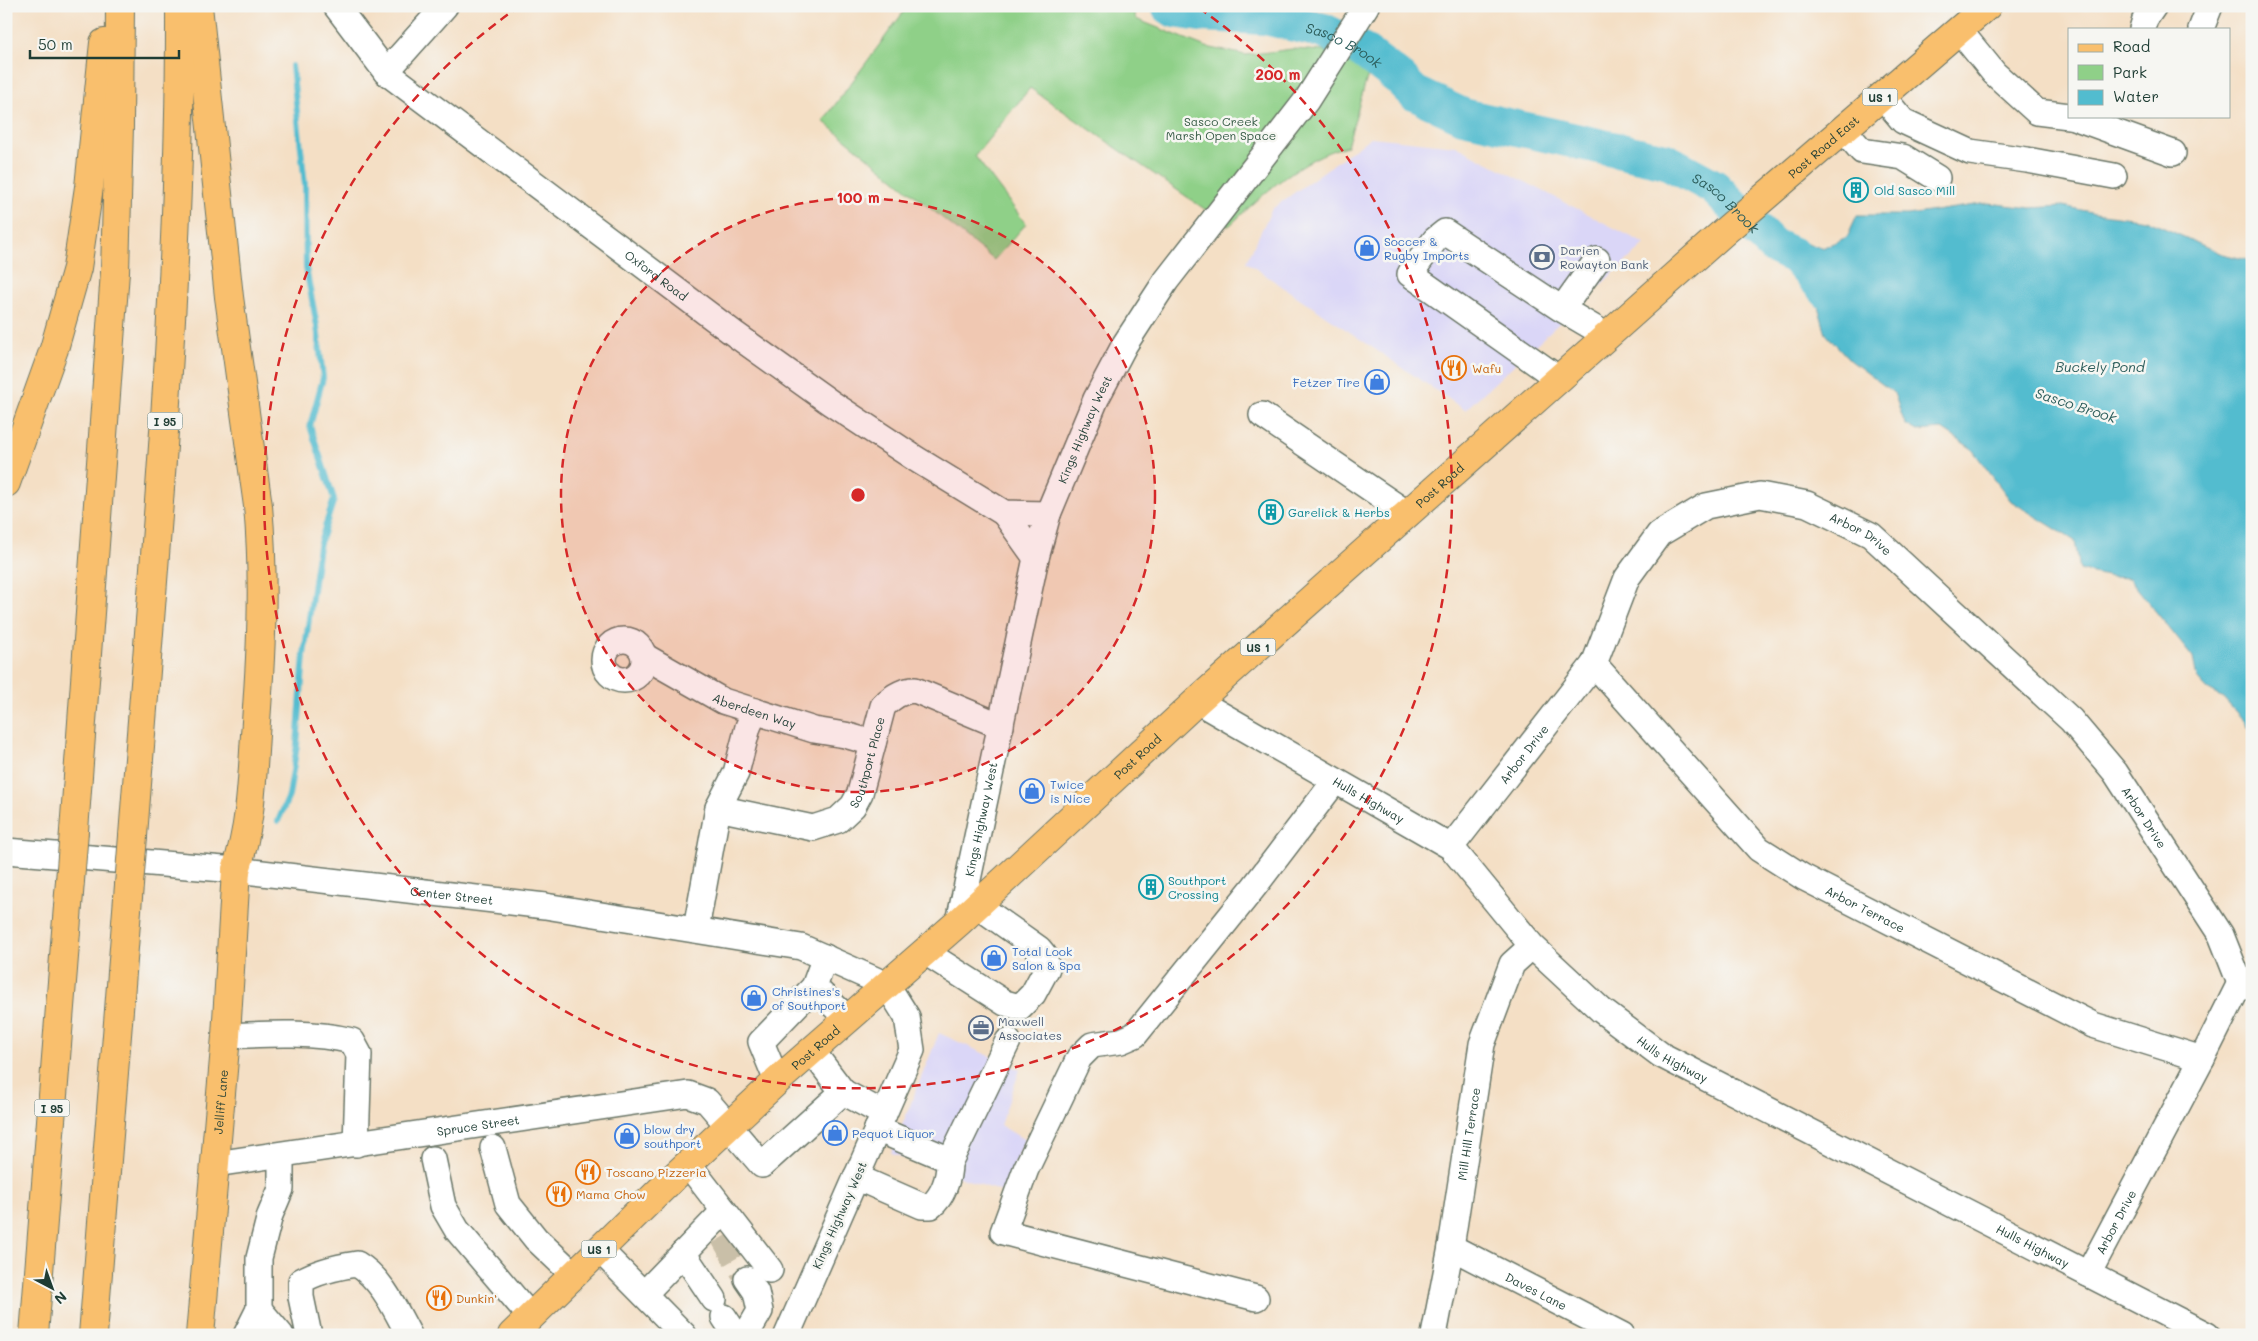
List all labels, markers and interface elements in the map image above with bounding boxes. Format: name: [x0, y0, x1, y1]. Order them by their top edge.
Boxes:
water label: Sasco Brook: [1304, 18, 1387, 72]
scale bar: [30, 28, 179, 60]
legend: [2068, 28, 2230, 118]
text: 50 m: [38, 34, 73, 54]
text: Road: [2113, 36, 2150, 56]
text: Park: [2113, 62, 2147, 82]
text: 200 m: [1256, 64, 1301, 84]
text: Water: [2113, 86, 2159, 106]
road number: US 1: [1862, 88, 1898, 105]
street label: Post Road East: [1784, 112, 1862, 182]
park label: Sasco Creek Marsh Open Space: [1166, 113, 1276, 143]
water label: Sasco Brook: [1689, 168, 1764, 237]
building icon: Old Sasco Mill: [1843, 177, 1869, 203]
place label: Old Sasco Mill: [1874, 182, 1955, 198]
text: 100 m: [836, 187, 880, 207]
place label: Soccer & Rugby Imports: [1384, 233, 1470, 263]
shop icon: Soccer & Rugby Imports: [1354, 235, 1380, 261]
place label: Darien Rowayton Bank: [1560, 242, 1649, 272]
bank icon: Darien Rowayton Bank: [1529, 244, 1555, 270]
street label: Oxford Road: [622, 246, 691, 304]
restaurant icon: Wafu: [1441, 355, 1467, 381]
water label: Buckely Pond: [2055, 357, 2146, 376]
place label: Wafu: [1472, 360, 1501, 376]
shop icon: Fetzer Tire: [1364, 369, 1390, 395]
street label: Kings Highway West: [1054, 372, 1115, 486]
place label: Fetzer Tire: [1293, 374, 1360, 390]
water label: Sasco Brook: [2033, 383, 2120, 427]
road number: I 95: [148, 412, 182, 430]
street label: Post Road: [1412, 459, 1467, 511]
centre of rings: [849, 486, 867, 504]
building icon: Garelick & Herbs: [1258, 499, 1284, 525]
place label: Garelick & Herbs: [1288, 504, 1390, 520]
street label: Arbor Drive: [1827, 508, 1895, 558]
road number: US 1: [1240, 638, 1276, 656]
street label: Aberdeen Way: [710, 689, 798, 732]
street label: Southport Place: [845, 715, 888, 811]
street label: Arbor Drive: [1496, 721, 1552, 787]
street label: Post Road: [1110, 730, 1165, 783]
street label: Kings Highway West: [961, 761, 1001, 878]
street label: Hulls Highway: [1330, 773, 1407, 827]
place label: Twice is Nice: [1050, 776, 1090, 806]
shop icon: Twice is Nice: [1019, 778, 1045, 804]
street label: Arbor Drive: [2118, 783, 2170, 851]
place label: Southport Crossing: [1168, 872, 1226, 902]
building icon: Southport Crossing: [1138, 874, 1164, 900]
street label: Center Street: [409, 882, 494, 908]
street label: Arbor Terrace: [1823, 882, 1908, 936]
place label: Total Look Salon & Spa: [1012, 943, 1081, 973]
shop icon: Total Look Salon & Spa: [981, 945, 1007, 971]
place label: Christines's of Southport: [772, 983, 846, 1013]
shop icon: Christines's of Southport: [741, 985, 767, 1011]
place label: Maxwell Associates: [998, 1013, 1062, 1043]
office icon: Maxwell Associates: [968, 1015, 994, 1041]
street label: Post Road: [788, 1022, 843, 1073]
street label: Hulls Highway: [1634, 1032, 1711, 1086]
street label: Jelliff Lane: [209, 1069, 231, 1135]
street label: Mill Hill Terrace: [1453, 1087, 1483, 1181]
road number: I 95: [34, 1100, 70, 1116]
street label: Spruce Street: [436, 1111, 521, 1139]
shop icon: Pequot Liquor: [822, 1120, 848, 1146]
place label: blow dry southport: [644, 1121, 701, 1151]
shop icon: blow dry southport: [614, 1123, 640, 1149]
place label: Pequot Liquor: [852, 1125, 935, 1141]
restaurant icon: Toscano Pizzeria: [575, 1159, 601, 1185]
street label: Kings Highway West: [808, 1159, 870, 1271]
place label: Toscano Pizzeria: [606, 1164, 707, 1180]
restaurant icon: Mama Chow: [546, 1181, 572, 1207]
place label: Mama Chow: [576, 1186, 646, 1202]
street label: Arbor Drive: [2092, 1187, 2139, 1257]
street label: Hulls Highway: [1994, 1220, 2072, 1271]
road number: US 1: [582, 1240, 616, 1258]
north arrow: [28, 1264, 78, 1314]
street label: Daves Lane: [1503, 1268, 1570, 1313]
restaurant icon: Dunkin': [426, 1285, 452, 1311]
text: N: [51, 1288, 71, 1309]
place label: Dunkin': [456, 1290, 497, 1306]

